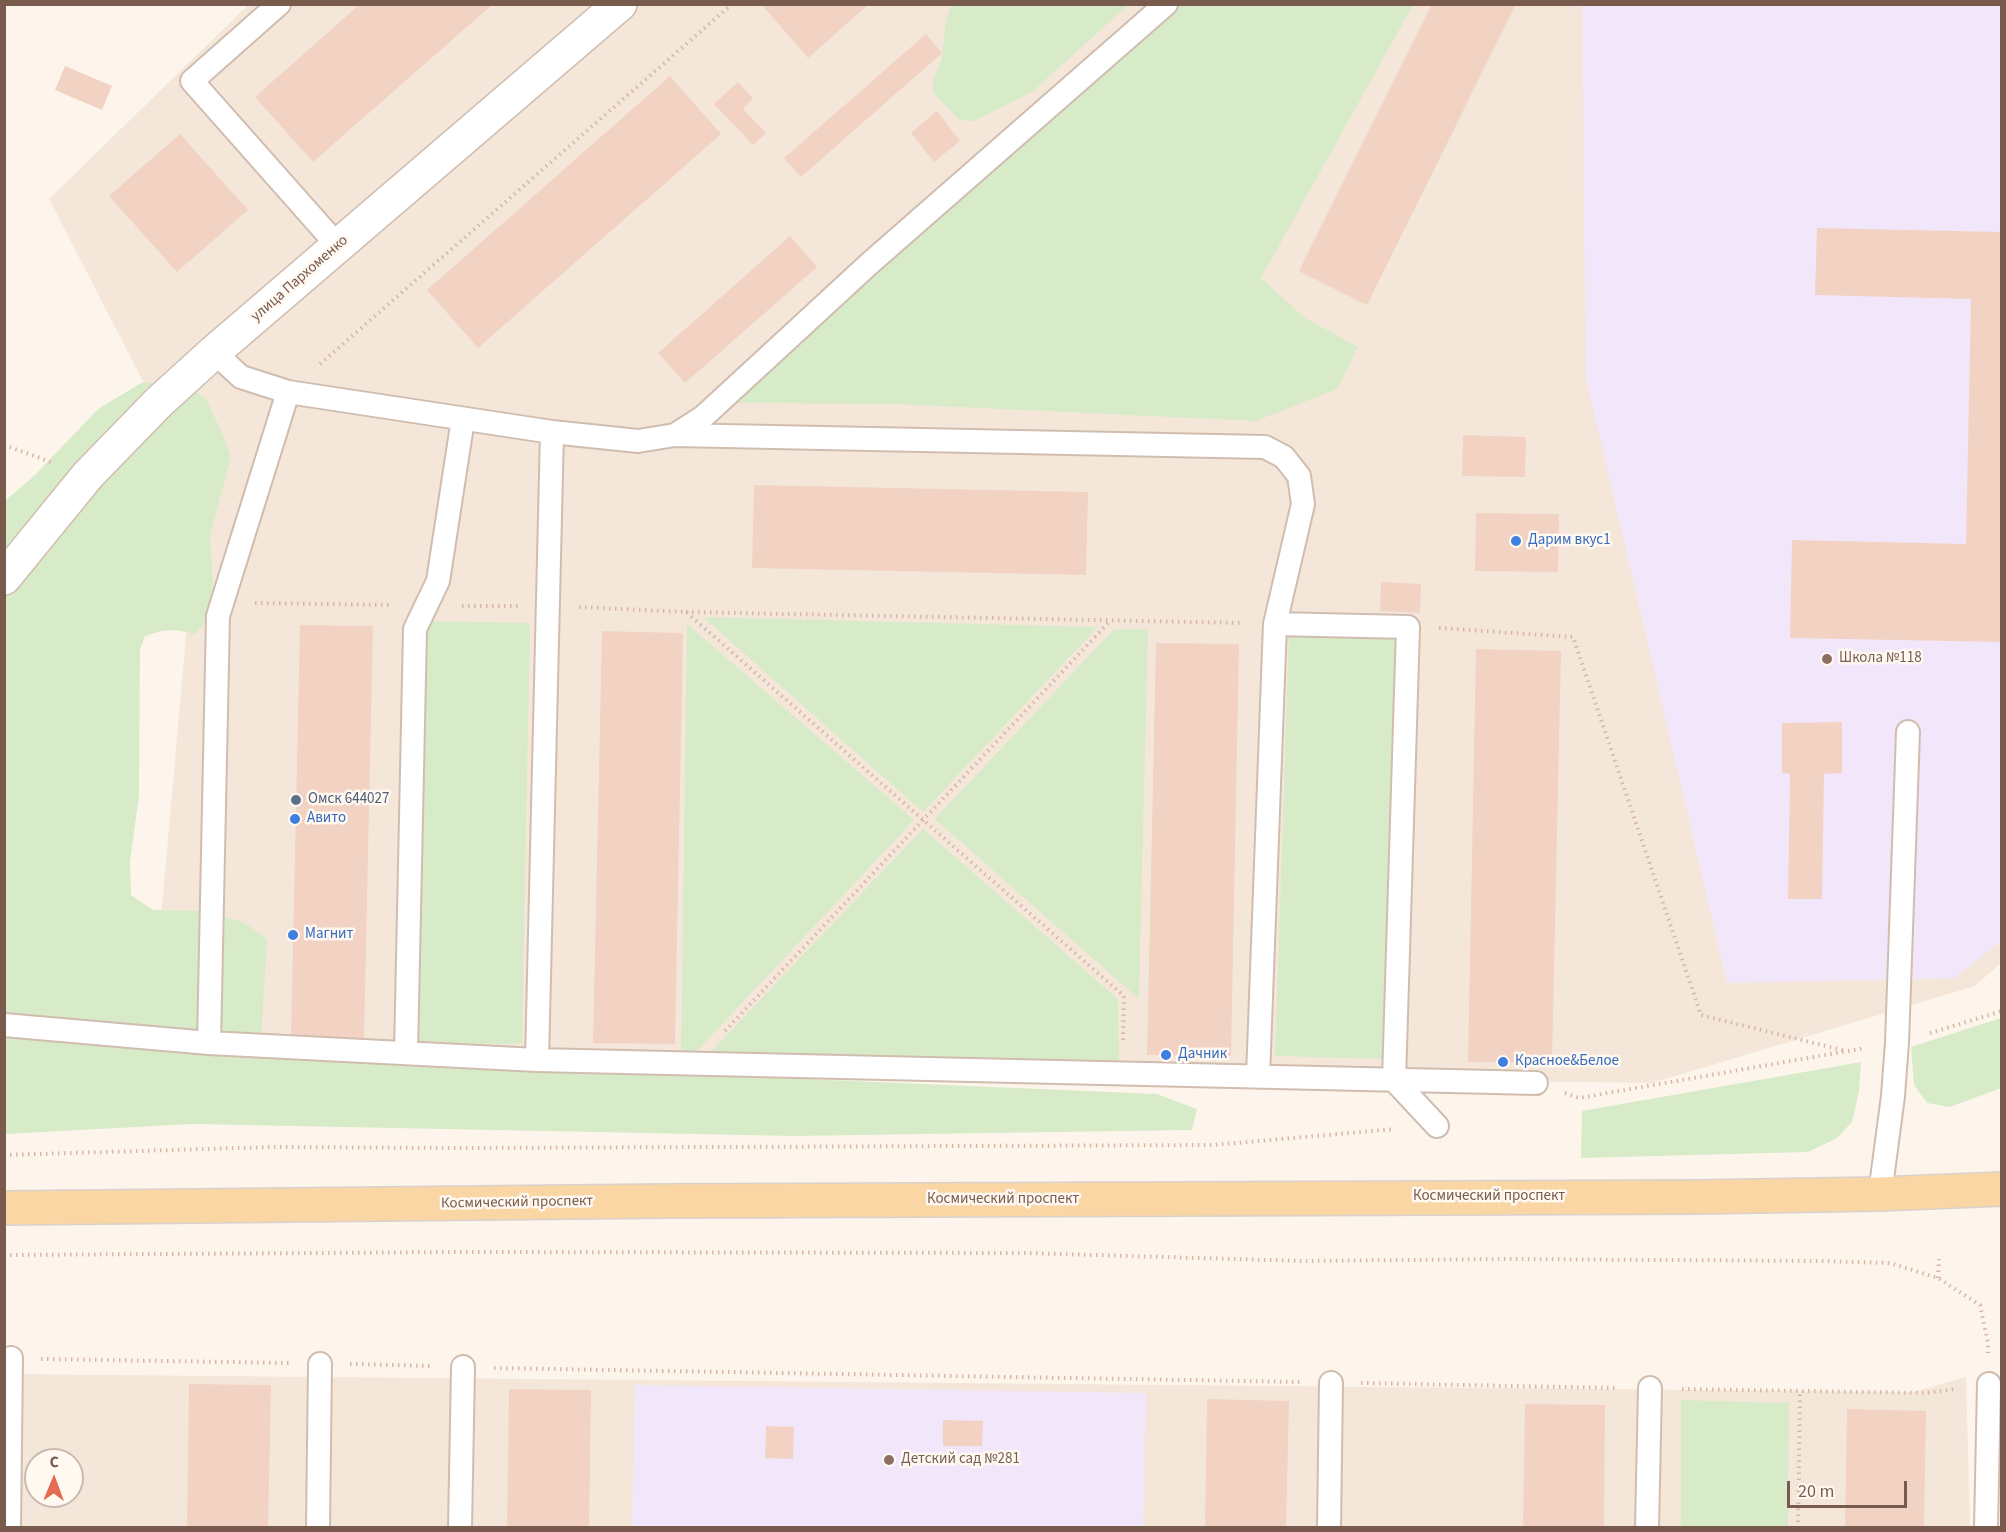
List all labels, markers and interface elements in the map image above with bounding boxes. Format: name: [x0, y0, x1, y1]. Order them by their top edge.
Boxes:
street label: улица Пархоменко: [248, 232, 352, 326]
place label: Дарим вкус1: [1528, 532, 1611, 550]
marker: Дарим вкус1: [1509, 534, 1523, 548]
place label: Школа №118: [1839, 650, 1922, 668]
marker: Школа №118: [1820, 652, 1834, 666]
place label: Омск 644027: [308, 791, 389, 809]
marker: Омск 644027: [289, 793, 303, 807]
place label: Авито: [307, 810, 346, 828]
marker: Авито: [288, 812, 302, 826]
place label: Магнит: [305, 926, 353, 944]
marker: Магнит: [286, 928, 300, 942]
place label: Дачник: [1178, 1046, 1227, 1064]
marker: Дачник: [1159, 1048, 1173, 1062]
place label: Красное&Белое: [1515, 1053, 1619, 1071]
marker: Красное&Белое: [1496, 1055, 1510, 1069]
street label: Космический проспект: [1413, 1188, 1565, 1206]
street label: Космический проспект: [927, 1191, 1079, 1209]
street label: Космический проспект: [441, 1193, 593, 1213]
north arrow: [24, 1448, 84, 1508]
text: С: [49, 1451, 59, 1473]
place label: Детский сад №281: [901, 1451, 1020, 1469]
marker: Детский сад №281: [882, 1453, 896, 1467]
scale bar: [1790, 1469, 1910, 1507]
text: 20 m: [1798, 1479, 1834, 1504]

